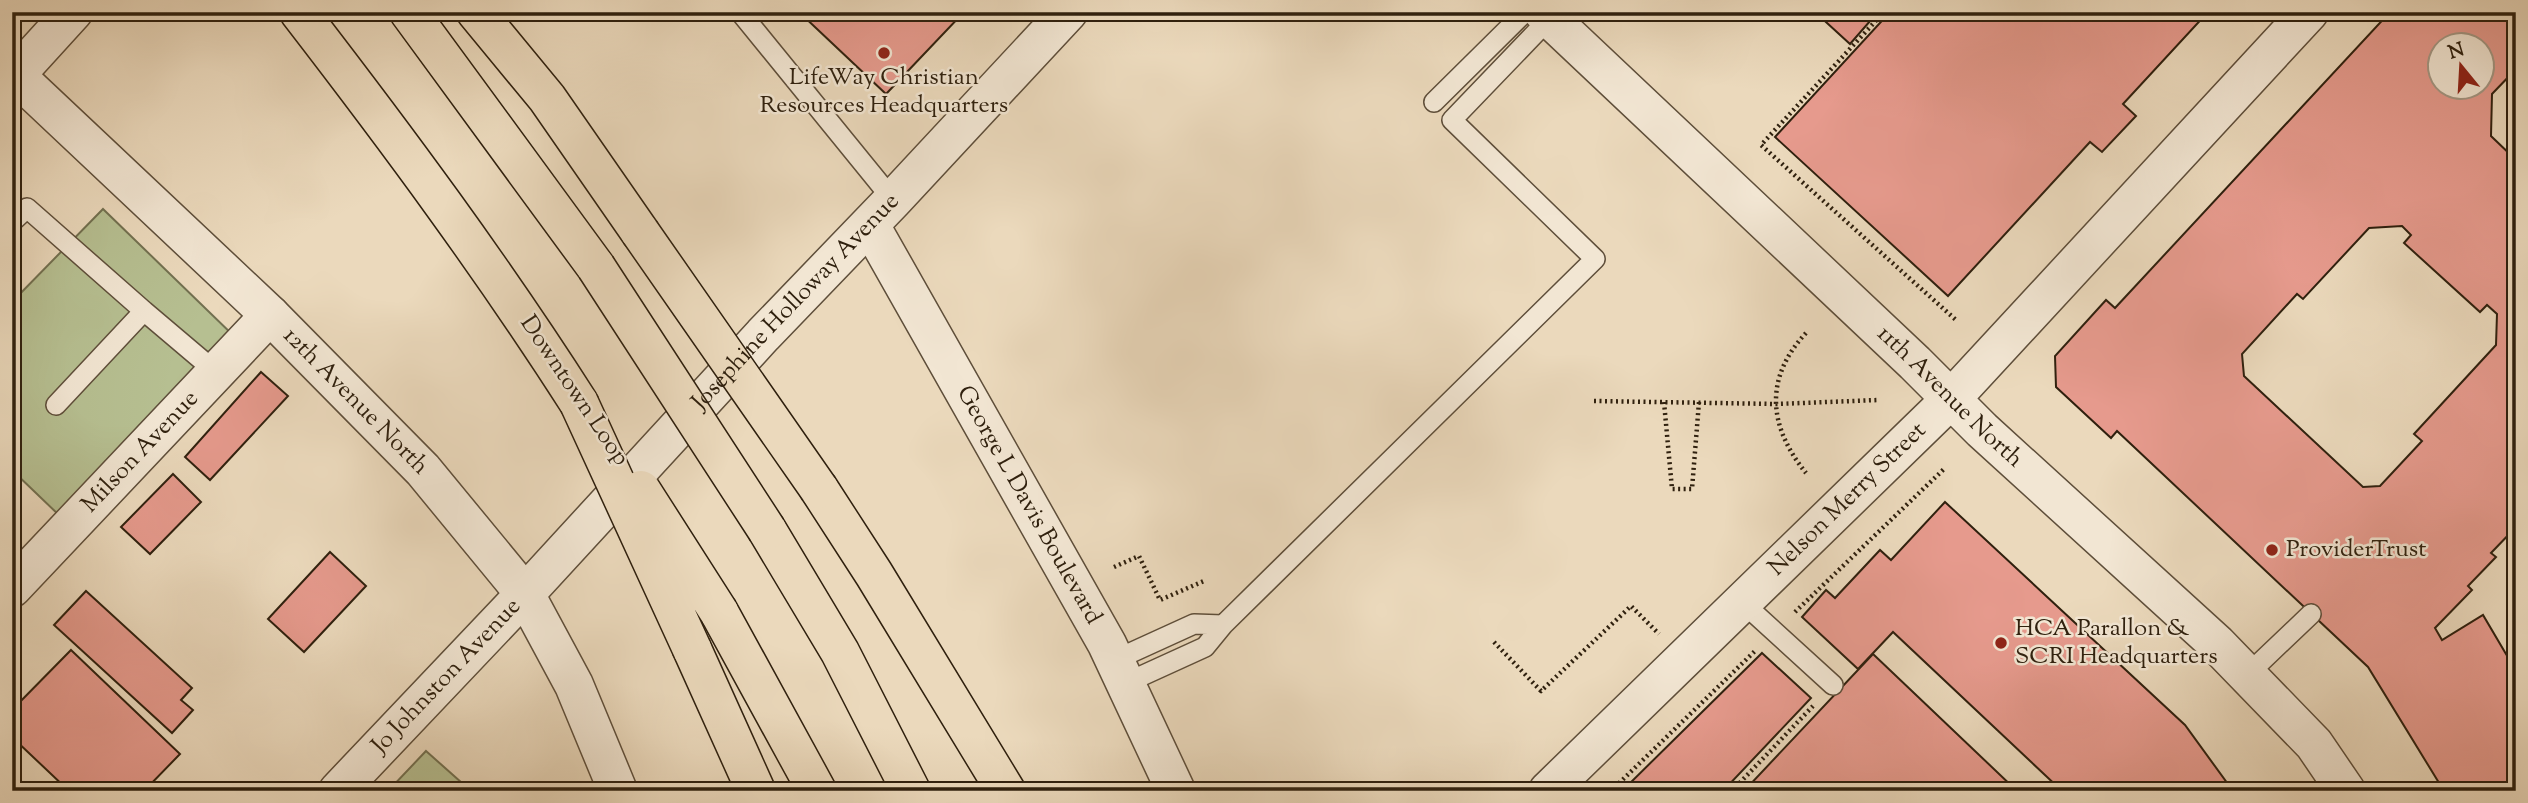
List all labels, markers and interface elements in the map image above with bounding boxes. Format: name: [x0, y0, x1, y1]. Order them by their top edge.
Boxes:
north arrow: [2426, 32, 2496, 102]
text: N: [2445, 37, 2468, 67]
marker: LifeWay Christian Resources Headquarters: [876, 45, 892, 61]
place label: LifeWay Christian Resources Headquarters: [760, 61, 1008, 123]
street label: Josephine Holloway Avenue: [683, 186, 908, 420]
street label: Downtown Loop: [511, 309, 637, 473]
street label: 11th Avenue North: [1869, 318, 2030, 476]
street label: 12th Avenue North: [275, 320, 436, 483]
street label: George L Davis Boulevard: [947, 380, 1110, 631]
street label: Milson Avenue: [74, 383, 207, 521]
street label: Nelson Merry Street: [1761, 415, 1934, 584]
place label: ProviderTrust: [2286, 533, 2427, 567]
marker: ProviderTrust: [2264, 542, 2280, 558]
street label: Jo Johnston Avenue: [363, 591, 529, 763]
place label: HCA Parallon & SCRI Headquarters: [2015, 612, 2218, 674]
marker: HCA Parallon & SCRI Headquarters: [1993, 635, 2009, 651]

